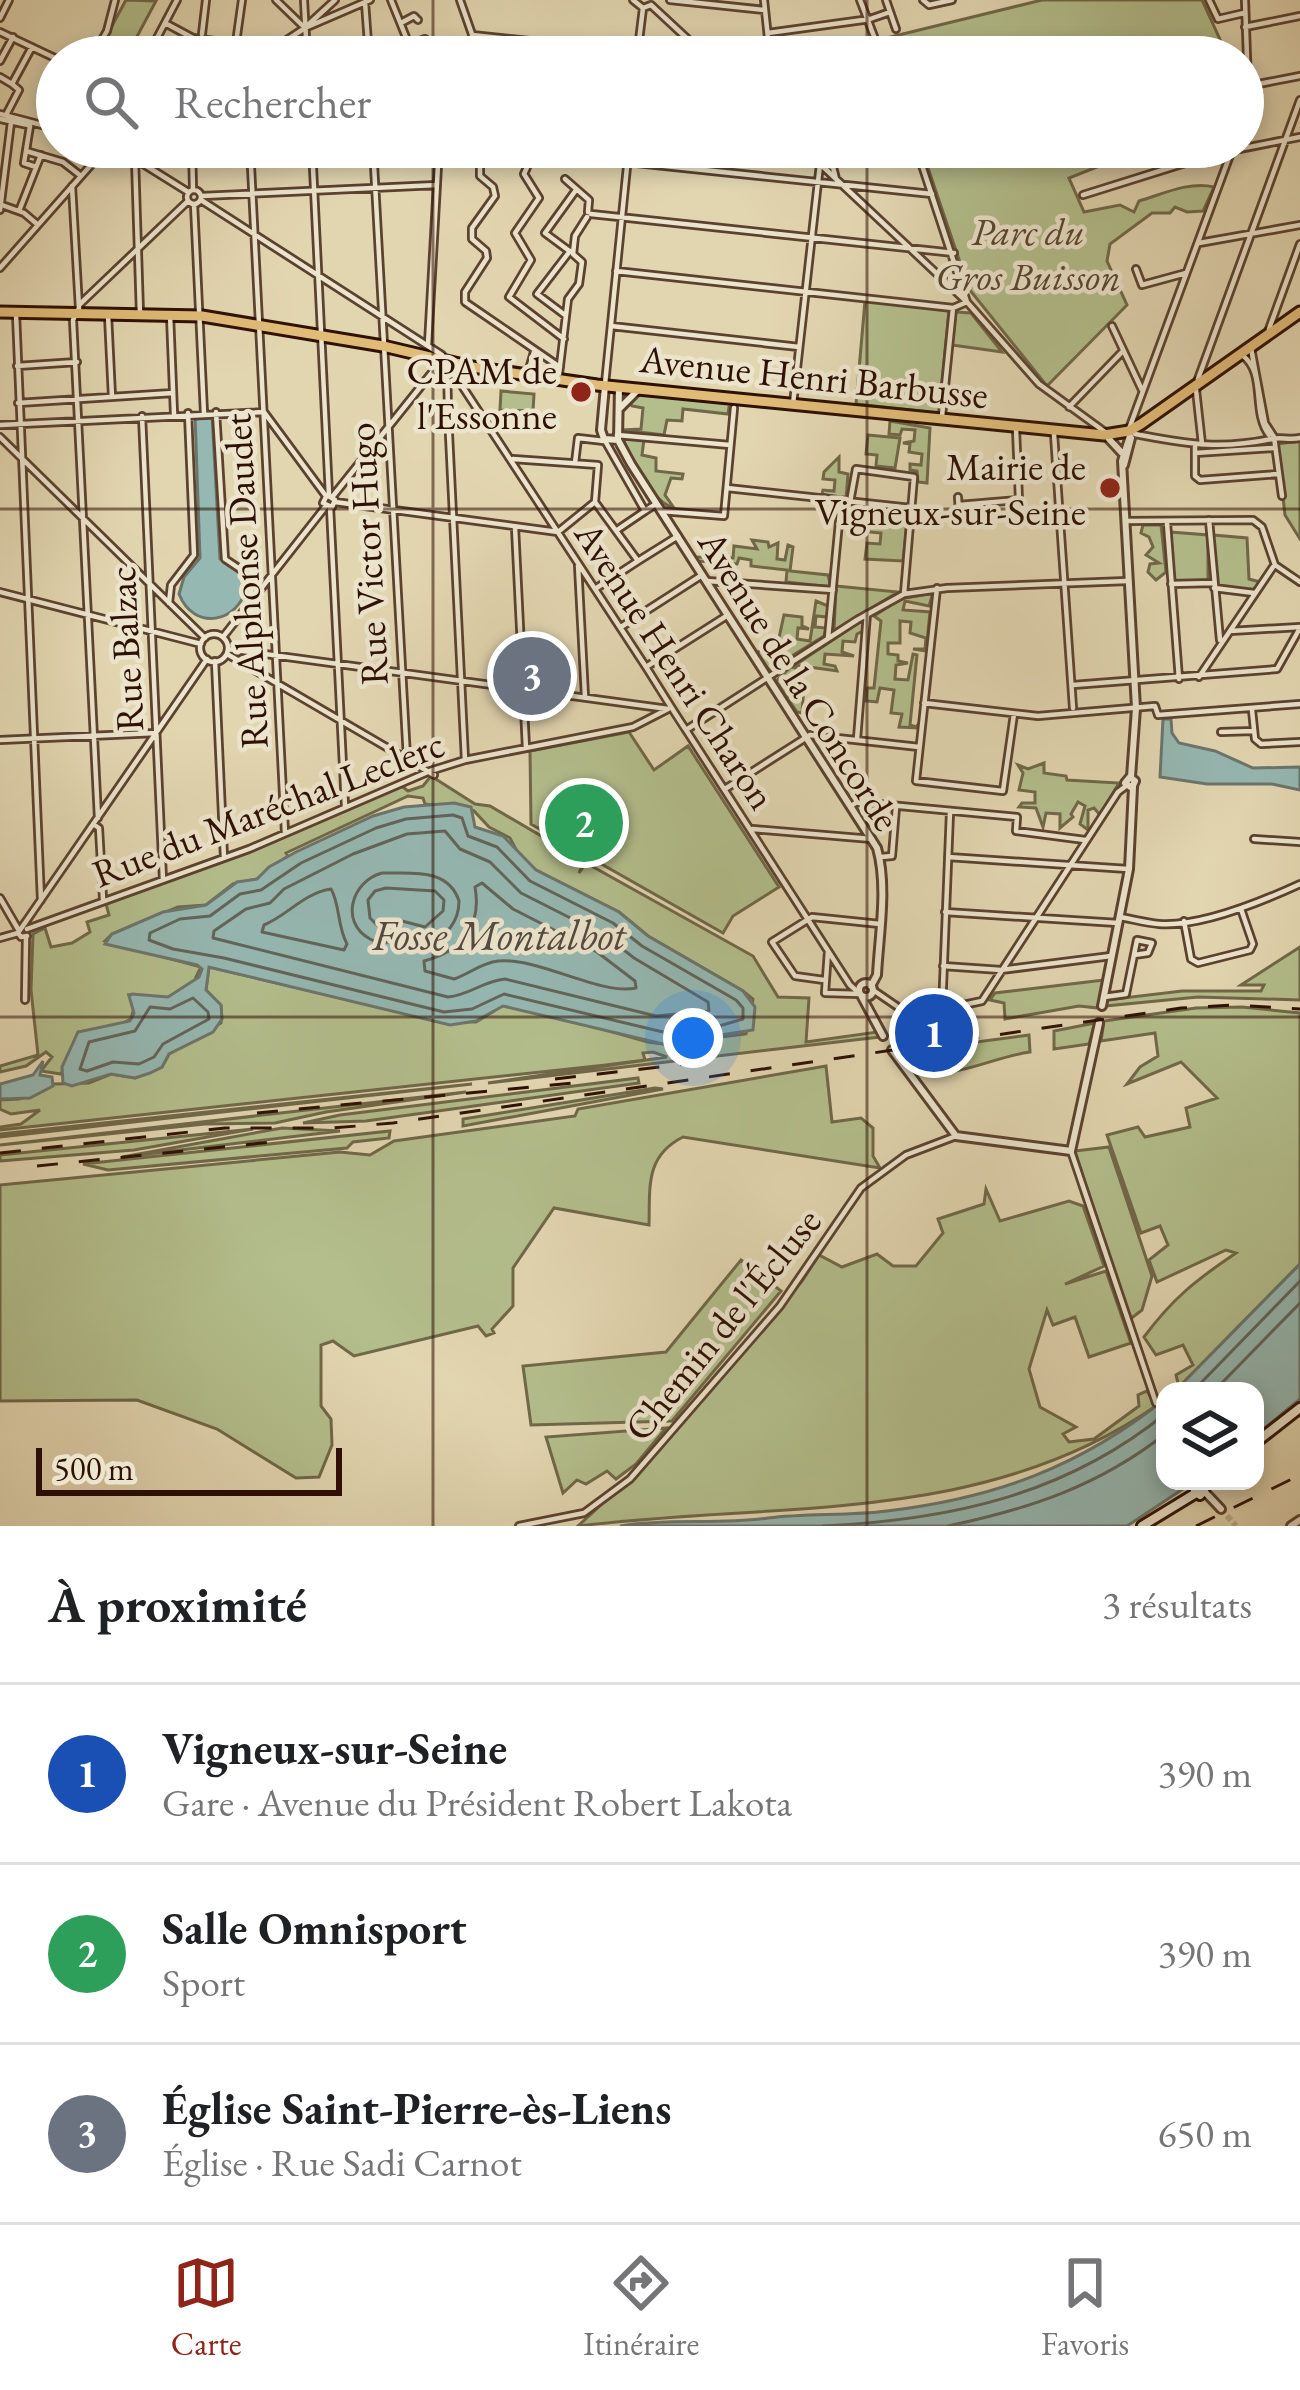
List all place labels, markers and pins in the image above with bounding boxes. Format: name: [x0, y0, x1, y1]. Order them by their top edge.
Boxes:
place label: CPAM de l'Essonne: [406, 345, 557, 441]
marker: CPAM de l'Essonne: [568, 379, 594, 405]
place label: Mairie de Vigneux-sur-Seine: [815, 441, 1086, 537]
marker: Mairie de Vigneux-sur-Seine: [1097, 475, 1123, 501]
pin: 3: [493, 631, 571, 721]
pin: 2: [545, 778, 623, 868]
pin: 1: [895, 988, 973, 1078]

